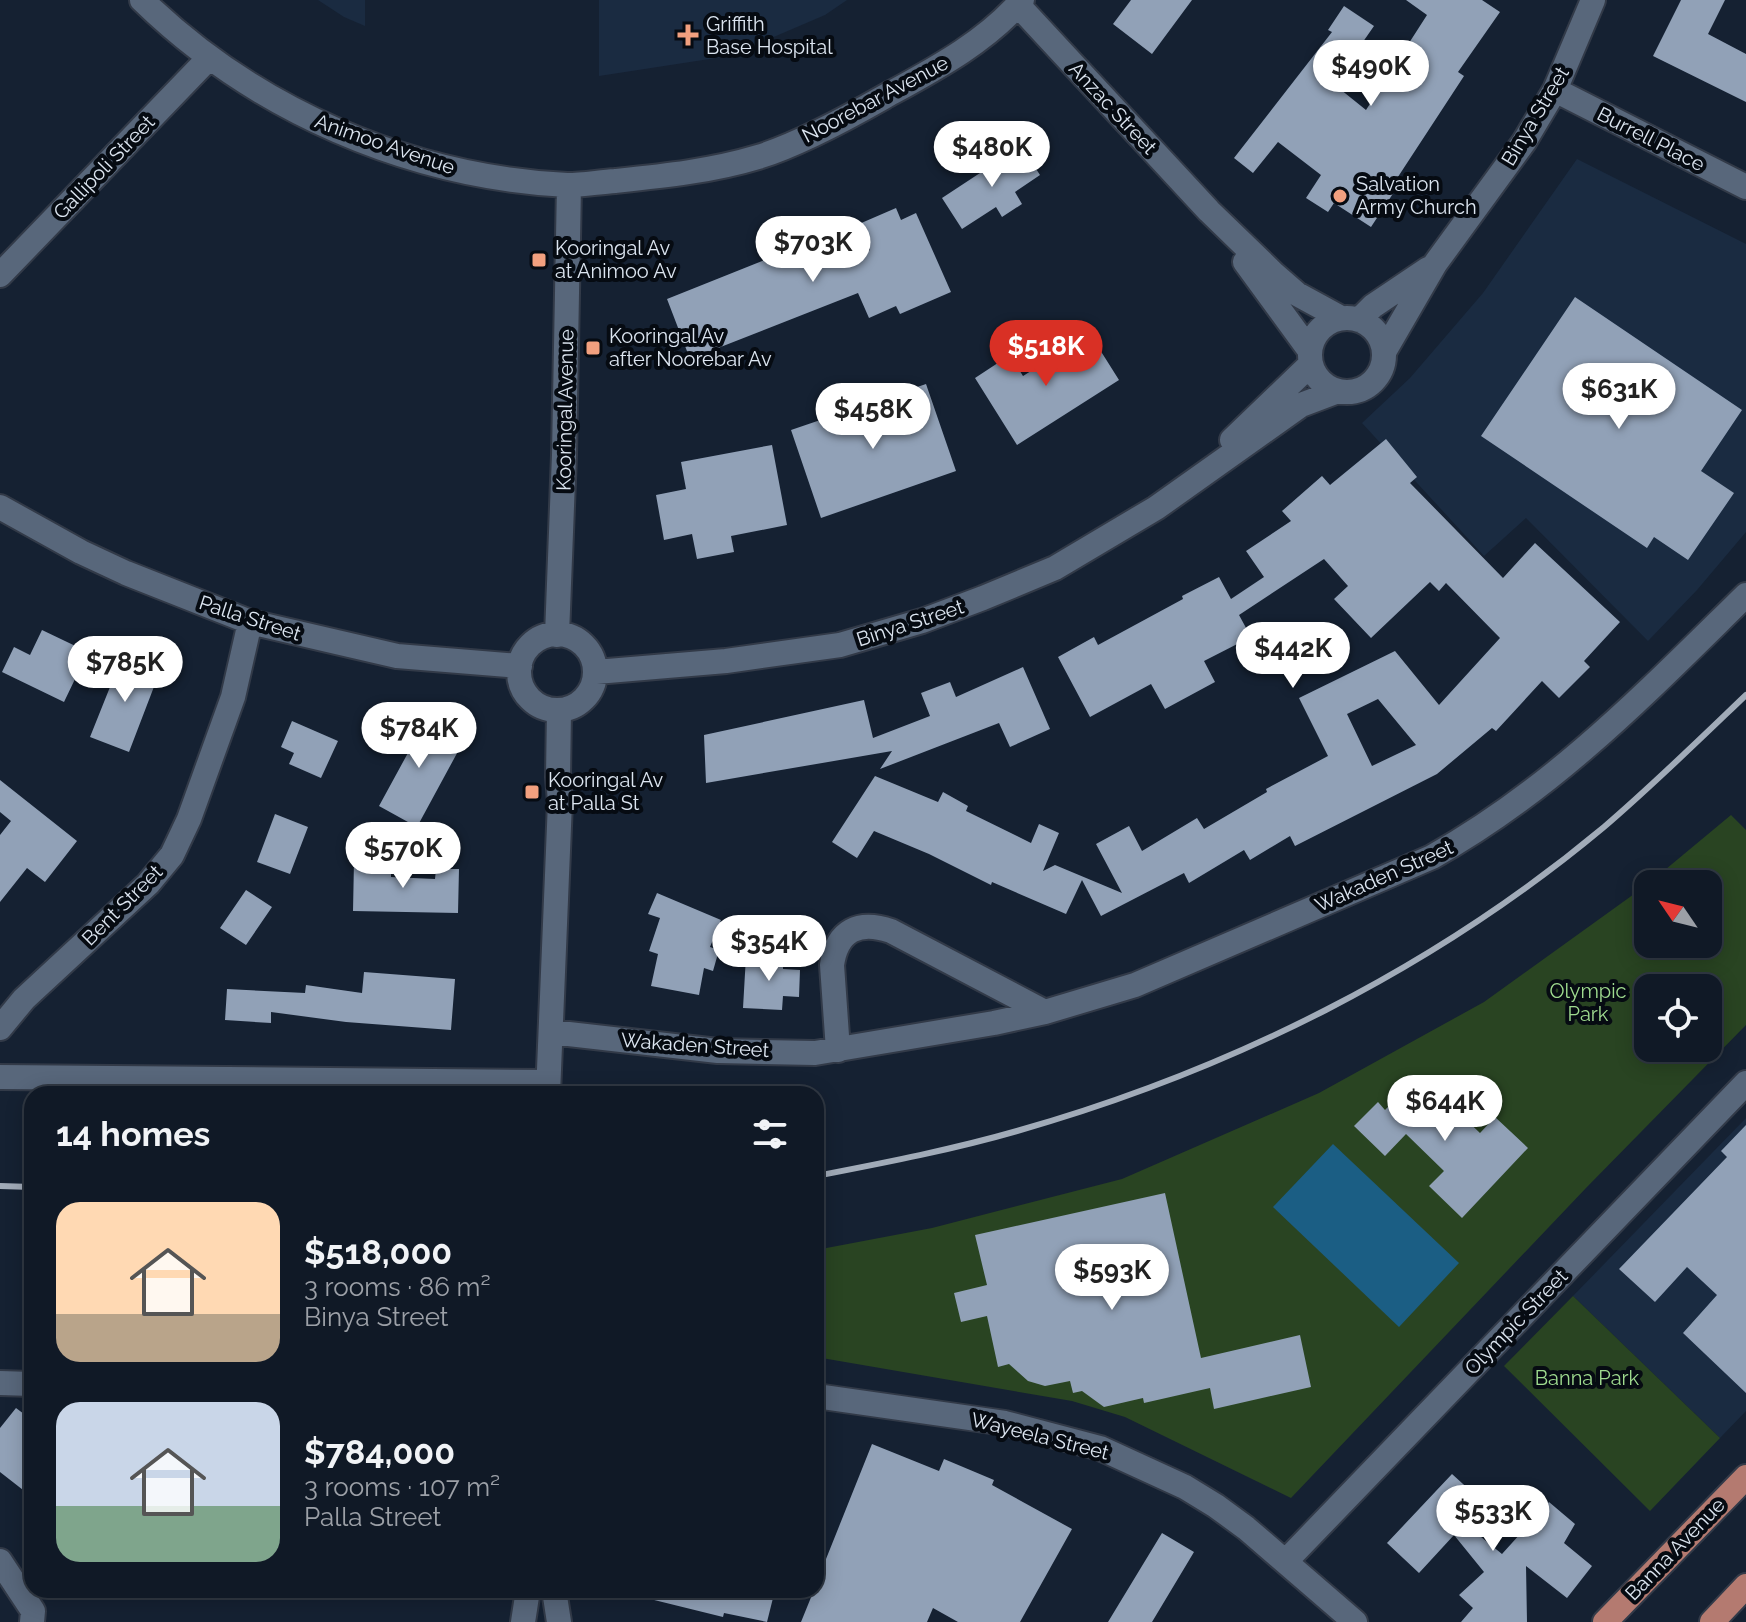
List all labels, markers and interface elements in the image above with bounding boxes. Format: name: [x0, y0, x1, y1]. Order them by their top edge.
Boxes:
place label: Griffith Base Hospital: [706, 12, 833, 59]
marker: Griffith Base Hospital: [677, 24, 699, 46]
pin: $490K: [1315, 40, 1427, 108]
street label: Noorebar Avenue: [798, 50, 952, 148]
text: $490K: [1331, 51, 1411, 81]
street label: Anzac Street: [1064, 57, 1162, 159]
street label: Binya Street: [1496, 62, 1574, 170]
street label: Burrell Place: [1593, 102, 1709, 176]
street label: Animoo Avenue: [312, 109, 458, 179]
street label: Gallipoli Street: [48, 110, 160, 224]
pin: $480K: [936, 121, 1048, 189]
text: $480K: [952, 132, 1032, 162]
place label: Salvation Army Church: [1356, 172, 1477, 219]
marker: Salvation Army Church: [1331, 187, 1349, 205]
pin: $703K: [757, 216, 869, 284]
text: $703K: [774, 227, 852, 257]
place label: Kooringal Av at Animoo Av: [555, 236, 677, 283]
marker: Kooringal Av at Animoo Av: [530, 251, 548, 269]
pin: $518K: [990, 320, 1102, 388]
place label: Kooringal Av after Noorebar Av: [609, 324, 772, 371]
street label: Kooringal Avenue: [552, 329, 578, 491]
text: $518K: [1008, 331, 1084, 361]
marker: Kooringal Av after Noorebar Av: [584, 339, 602, 357]
pin: $631K: [1563, 363, 1675, 431]
text: $631K: [1581, 374, 1657, 404]
pin: $458K: [817, 383, 929, 451]
text: $458K: [834, 394, 912, 424]
street label: Palla Street: [196, 590, 304, 646]
street label: Binya Street: [853, 594, 967, 652]
pin: $442K: [1237, 622, 1349, 690]
text: $442K: [1254, 633, 1332, 663]
pin: $785K: [69, 636, 181, 704]
text: $785K: [86, 647, 164, 677]
pin: $784K: [363, 702, 475, 770]
text: $784K: [379, 713, 459, 743]
place label: Kooringal Av at Palla St: [548, 768, 664, 815]
marker: Kooringal Av at Palla St: [523, 783, 541, 801]
pin: $570K: [347, 822, 459, 890]
text: $570K: [364, 833, 442, 863]
street label: Wakaden Street: [1311, 835, 1457, 917]
street label: Bent Street: [77, 860, 167, 950]
north arrow: [1634, 870, 1722, 958]
map controls: [1634, 870, 1722, 1062]
pin: $354K: [713, 915, 825, 983]
text: $354K: [730, 926, 808, 956]
button: locate: [1634, 974, 1722, 1062]
park label: Olympic Park: [1549, 979, 1627, 1026]
street label: Wakaden Street: [620, 1028, 770, 1062]
pin: $644K: [1389, 1075, 1501, 1143]
text: $644K: [1405, 1086, 1485, 1116]
icon: filters: [748, 1112, 792, 1156]
text: 14 homes: [56, 1114, 210, 1154]
text: $518,000: [304, 1232, 452, 1272]
icon: home: [120, 1234, 216, 1330]
pin: $593K: [1056, 1244, 1168, 1312]
text: $593K: [1073, 1255, 1151, 1285]
street label: Olympic Street: [1460, 1264, 1573, 1380]
text: 3 rooms · 86 m²: [304, 1272, 491, 1302]
text: Binya Street: [304, 1302, 448, 1332]
park label: Banna Park: [1535, 1366, 1640, 1390]
street label: Wayeela Street: [969, 1407, 1112, 1465]
text: $784,000: [304, 1432, 455, 1472]
icon: home: [120, 1434, 216, 1530]
text: 3 rooms · 107 m²: [304, 1472, 500, 1502]
pin: $533K: [1437, 1485, 1549, 1553]
street label: Banna Avenue: [1620, 1493, 1730, 1605]
text: $533K: [1454, 1496, 1532, 1526]
text: Palla Street: [304, 1502, 441, 1532]

